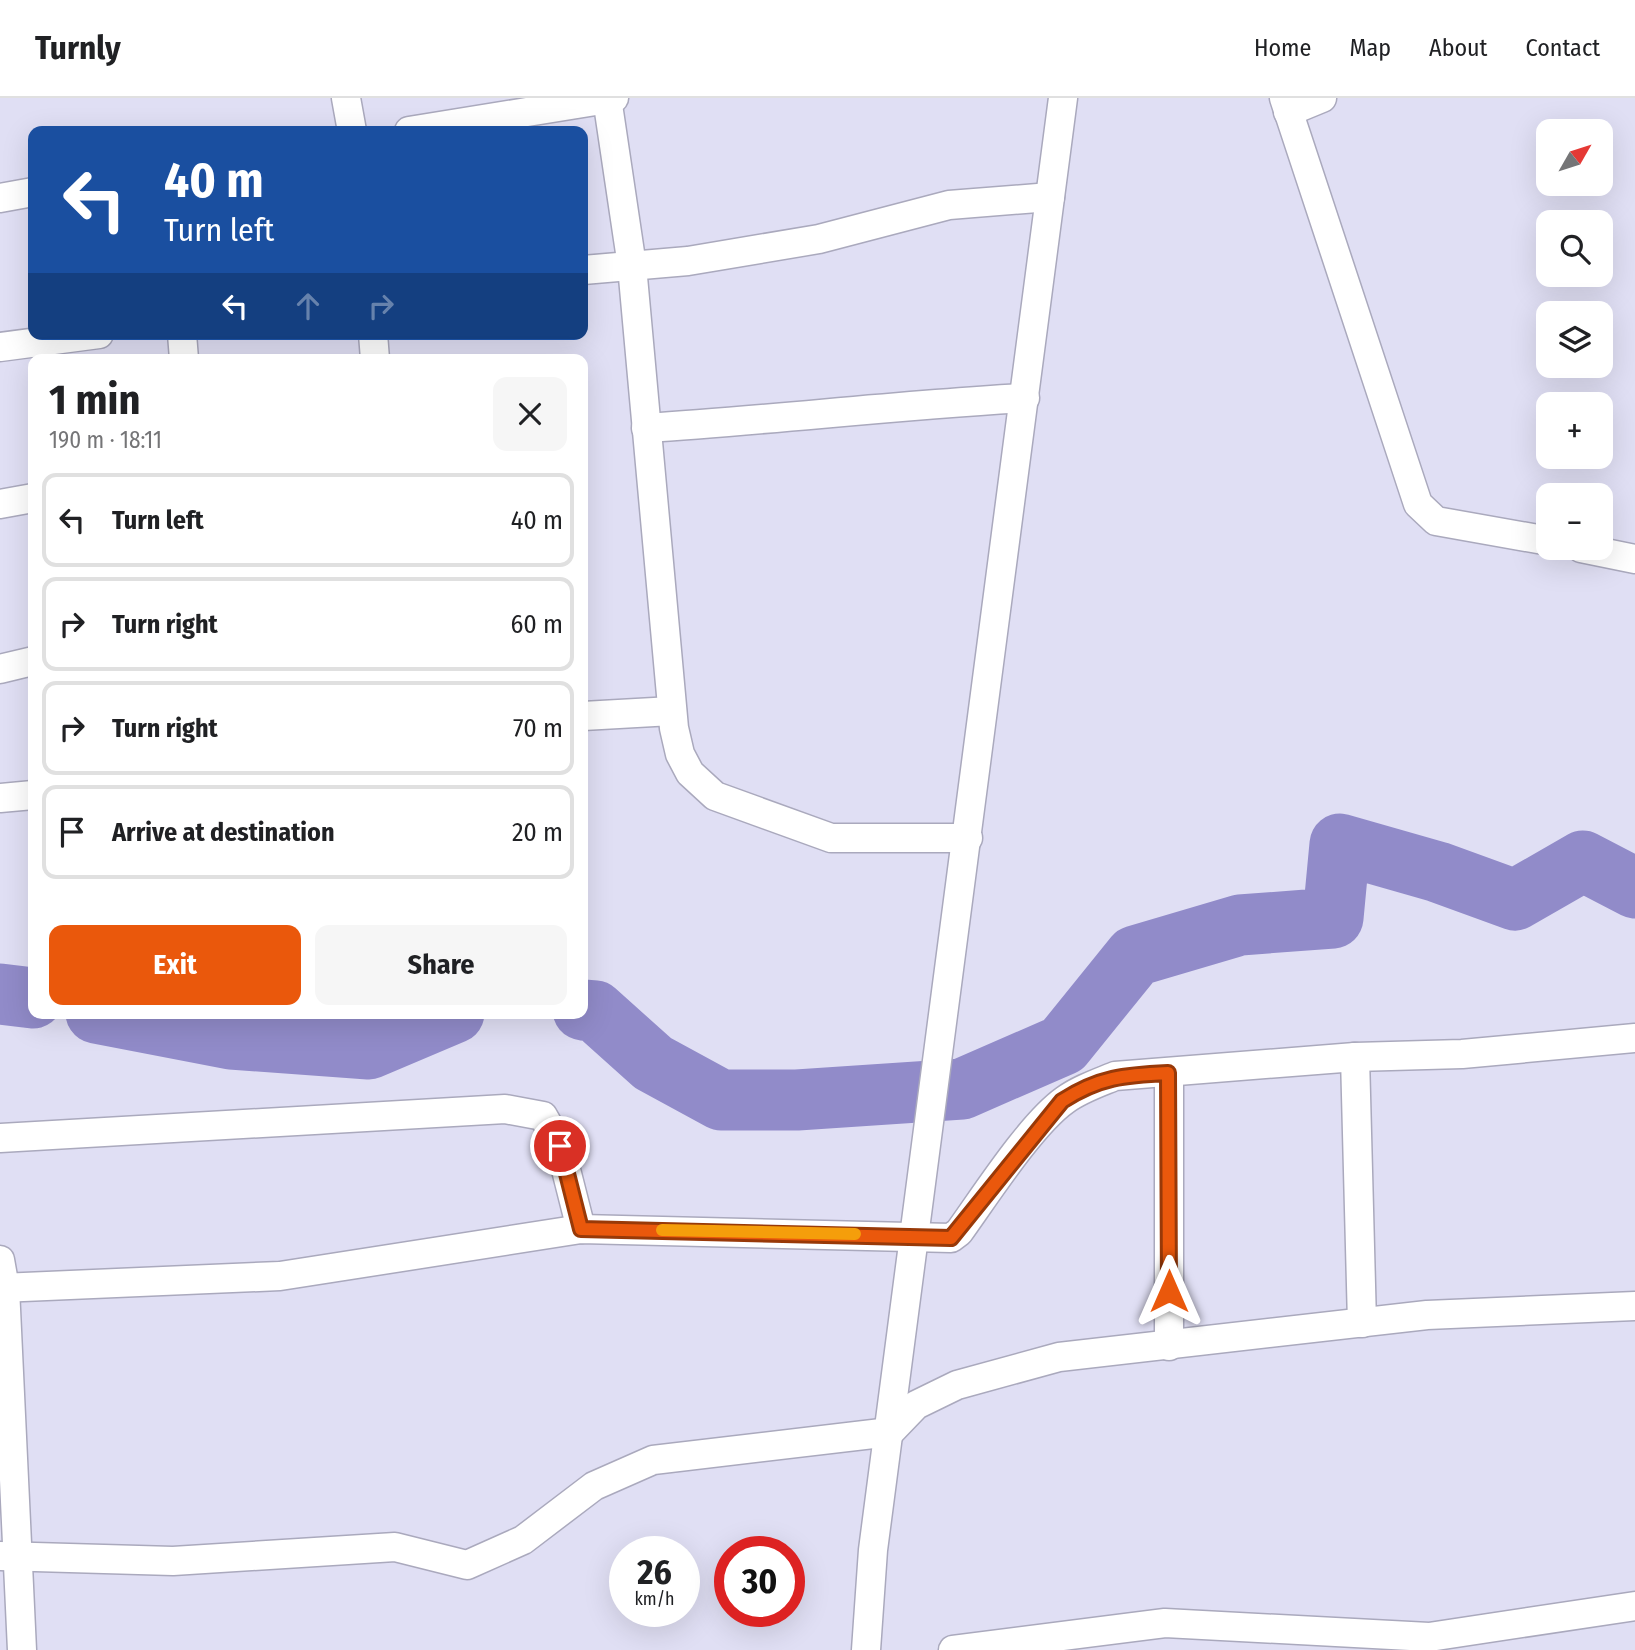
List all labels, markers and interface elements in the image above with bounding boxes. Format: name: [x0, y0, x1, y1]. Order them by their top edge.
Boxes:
text: Turnly: [35, 28, 121, 68]
text: Home: [1254, 34, 1311, 62]
text: Map: [1349, 34, 1391, 62]
text: About: [1429, 34, 1487, 62]
text: Contact: [1525, 34, 1600, 62]
north arrow: [1536, 119, 1614, 196]
map controls: [1536, 119, 1613, 560]
text: 40 m: [164, 151, 264, 210]
icon: left: [49, 154, 140, 245]
button: search: [1536, 210, 1613, 287]
text: Turn left: [164, 211, 274, 249]
icon: left: [216, 287, 254, 325]
icon: ahead: [289, 287, 327, 325]
icon: right: [362, 287, 400, 325]
button: layers: [1536, 301, 1613, 378]
text: 1 min: [49, 375, 140, 425]
button: close: [493, 377, 567, 451]
button: +: [1536, 392, 1613, 469]
text: 190 m · 18:11: [49, 426, 162, 454]
button: −: [1536, 483, 1613, 560]
icon: left: [53, 501, 91, 539]
text: Turn left: [112, 505, 204, 536]
text: 40 m: [511, 505, 563, 536]
icon: right: [53, 605, 91, 643]
text: Turn right: [112, 609, 218, 640]
text: 60 m: [510, 609, 563, 640]
icon: right: [53, 709, 91, 747]
text: Turn right: [112, 713, 218, 744]
text: 70 m: [513, 713, 563, 744]
icon: arrive: [53, 813, 91, 851]
text: Arrive at destination: [112, 817, 335, 848]
text: 20 m: [512, 817, 563, 848]
button: Exit: [49, 925, 301, 1005]
button: Share: [315, 925, 567, 1005]
pin: [530, 1116, 590, 1176]
icon: arrive: [541, 1127, 579, 1165]
position arrow: [1132, 1254, 1206, 1328]
speed limit sign: 30: [714, 1536, 805, 1627]
text: 26: [637, 1551, 672, 1593]
text: km/h: [634, 1588, 675, 1610]

